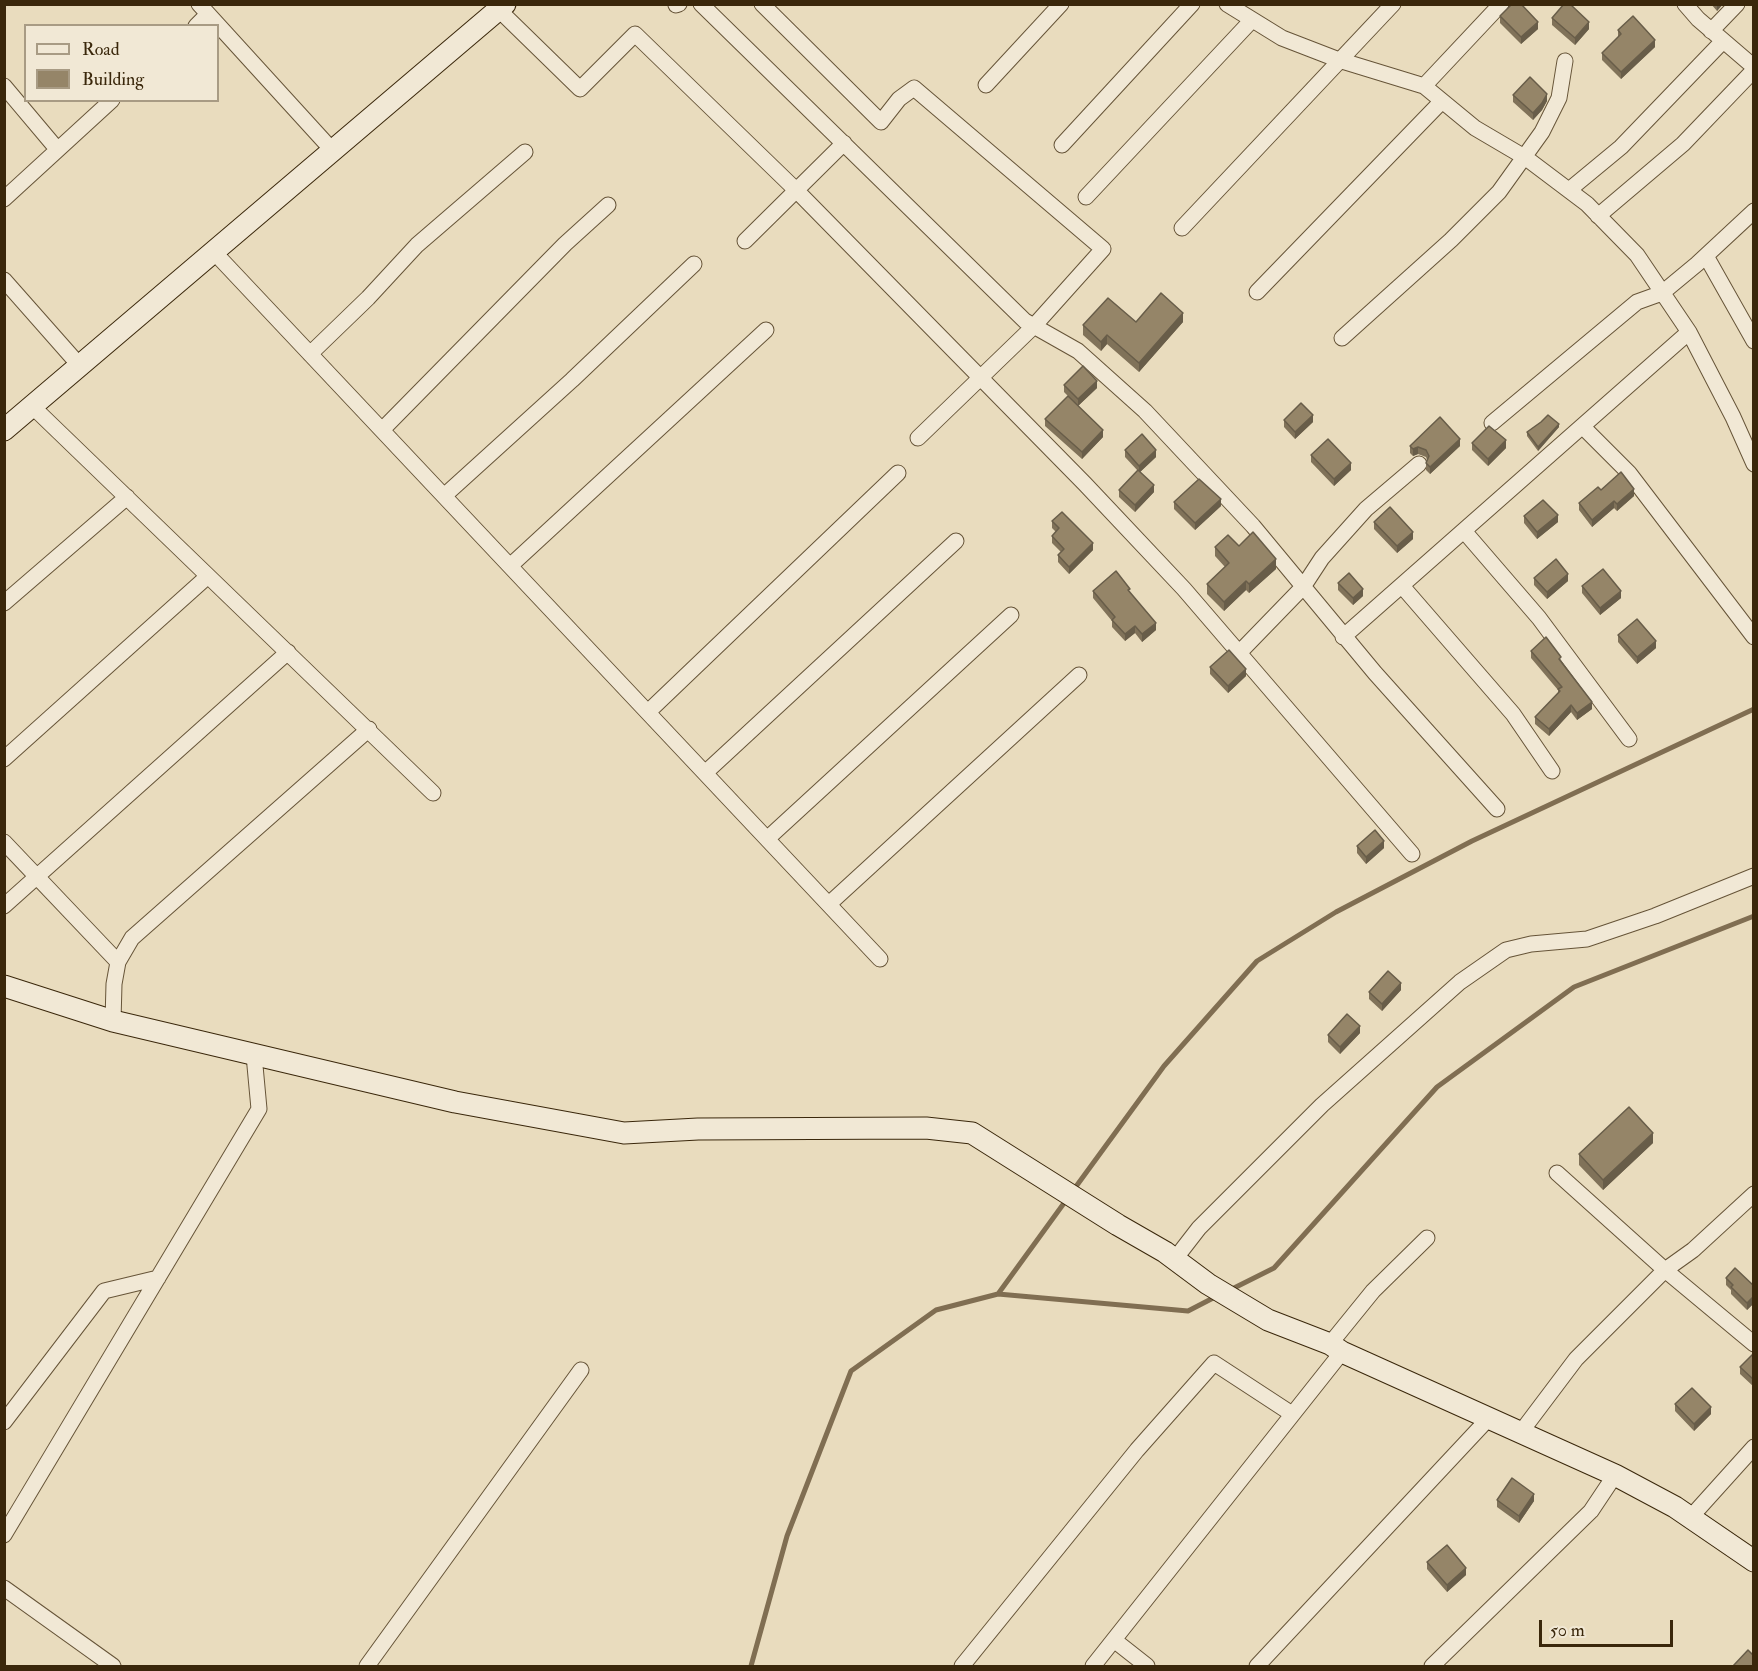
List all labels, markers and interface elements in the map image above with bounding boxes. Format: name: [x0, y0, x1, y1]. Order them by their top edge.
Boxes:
legend: [24, 24, 219, 102]
text: Road: [82, 38, 120, 61]
text: Building: [82, 68, 144, 91]
scale bar: [1542, 1608, 1676, 1646]
text: 50 m: [1550, 1619, 1585, 1642]

